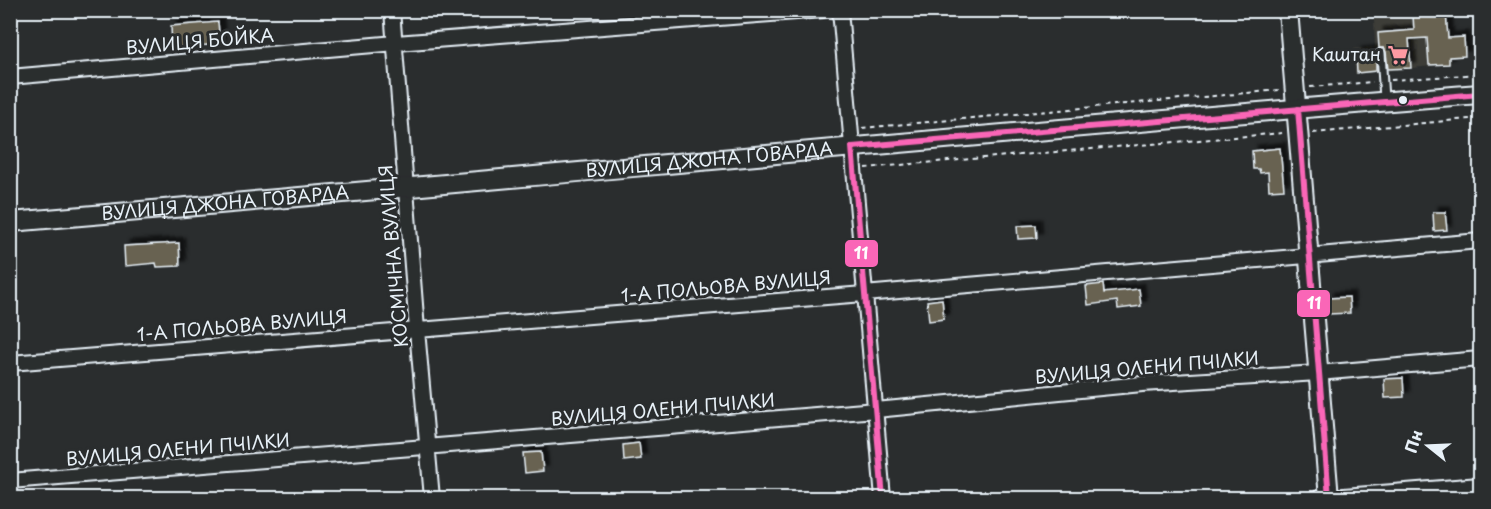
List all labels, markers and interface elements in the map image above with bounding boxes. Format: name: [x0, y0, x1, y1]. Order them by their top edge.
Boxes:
street label: ВУЛИЦЯ БОЙКА: [125, 21, 275, 60]
place label: Каштан: [1312, 40, 1381, 67]
supermarket icon: Каштан: [1386, 43, 1410, 67]
unlabelled marker: [1397, 94, 1409, 106]
street label: ВУЛИЦЯ ДЖОНА ГОВАРДА: [584, 134, 834, 183]
street label: КОСМІЧНА ВУЛИЦЯ: [371, 164, 414, 349]
street label: ВУЛИЦЯ ДЖОНА ГОВАРДА: [100, 178, 350, 226]
line badge: 11: [844, 239, 879, 268]
text: 11: [854, 240, 868, 264]
street label: 1-А ПОЛЬОВА ВУЛИЦЯ: [620, 263, 832, 308]
line badge: 11: [1296, 289, 1331, 318]
text: 11: [1307, 290, 1321, 314]
street label: 1-А ПОЛЬОВА ВУЛИЦЯ: [136, 302, 348, 347]
street label: ВУЛИЦЯ ОЛЕНИ ПЧІЛКИ: [1034, 343, 1260, 390]
street label: ВУЛИЦЯ ОЛЕНИ ПЧІЛКИ: [550, 385, 776, 432]
north arrow: [1398, 416, 1458, 476]
street label: ВУЛИЦЯ ОЛЕНИ ПЧІЛКИ: [65, 425, 291, 472]
text: Пн: [1398, 426, 1428, 456]

